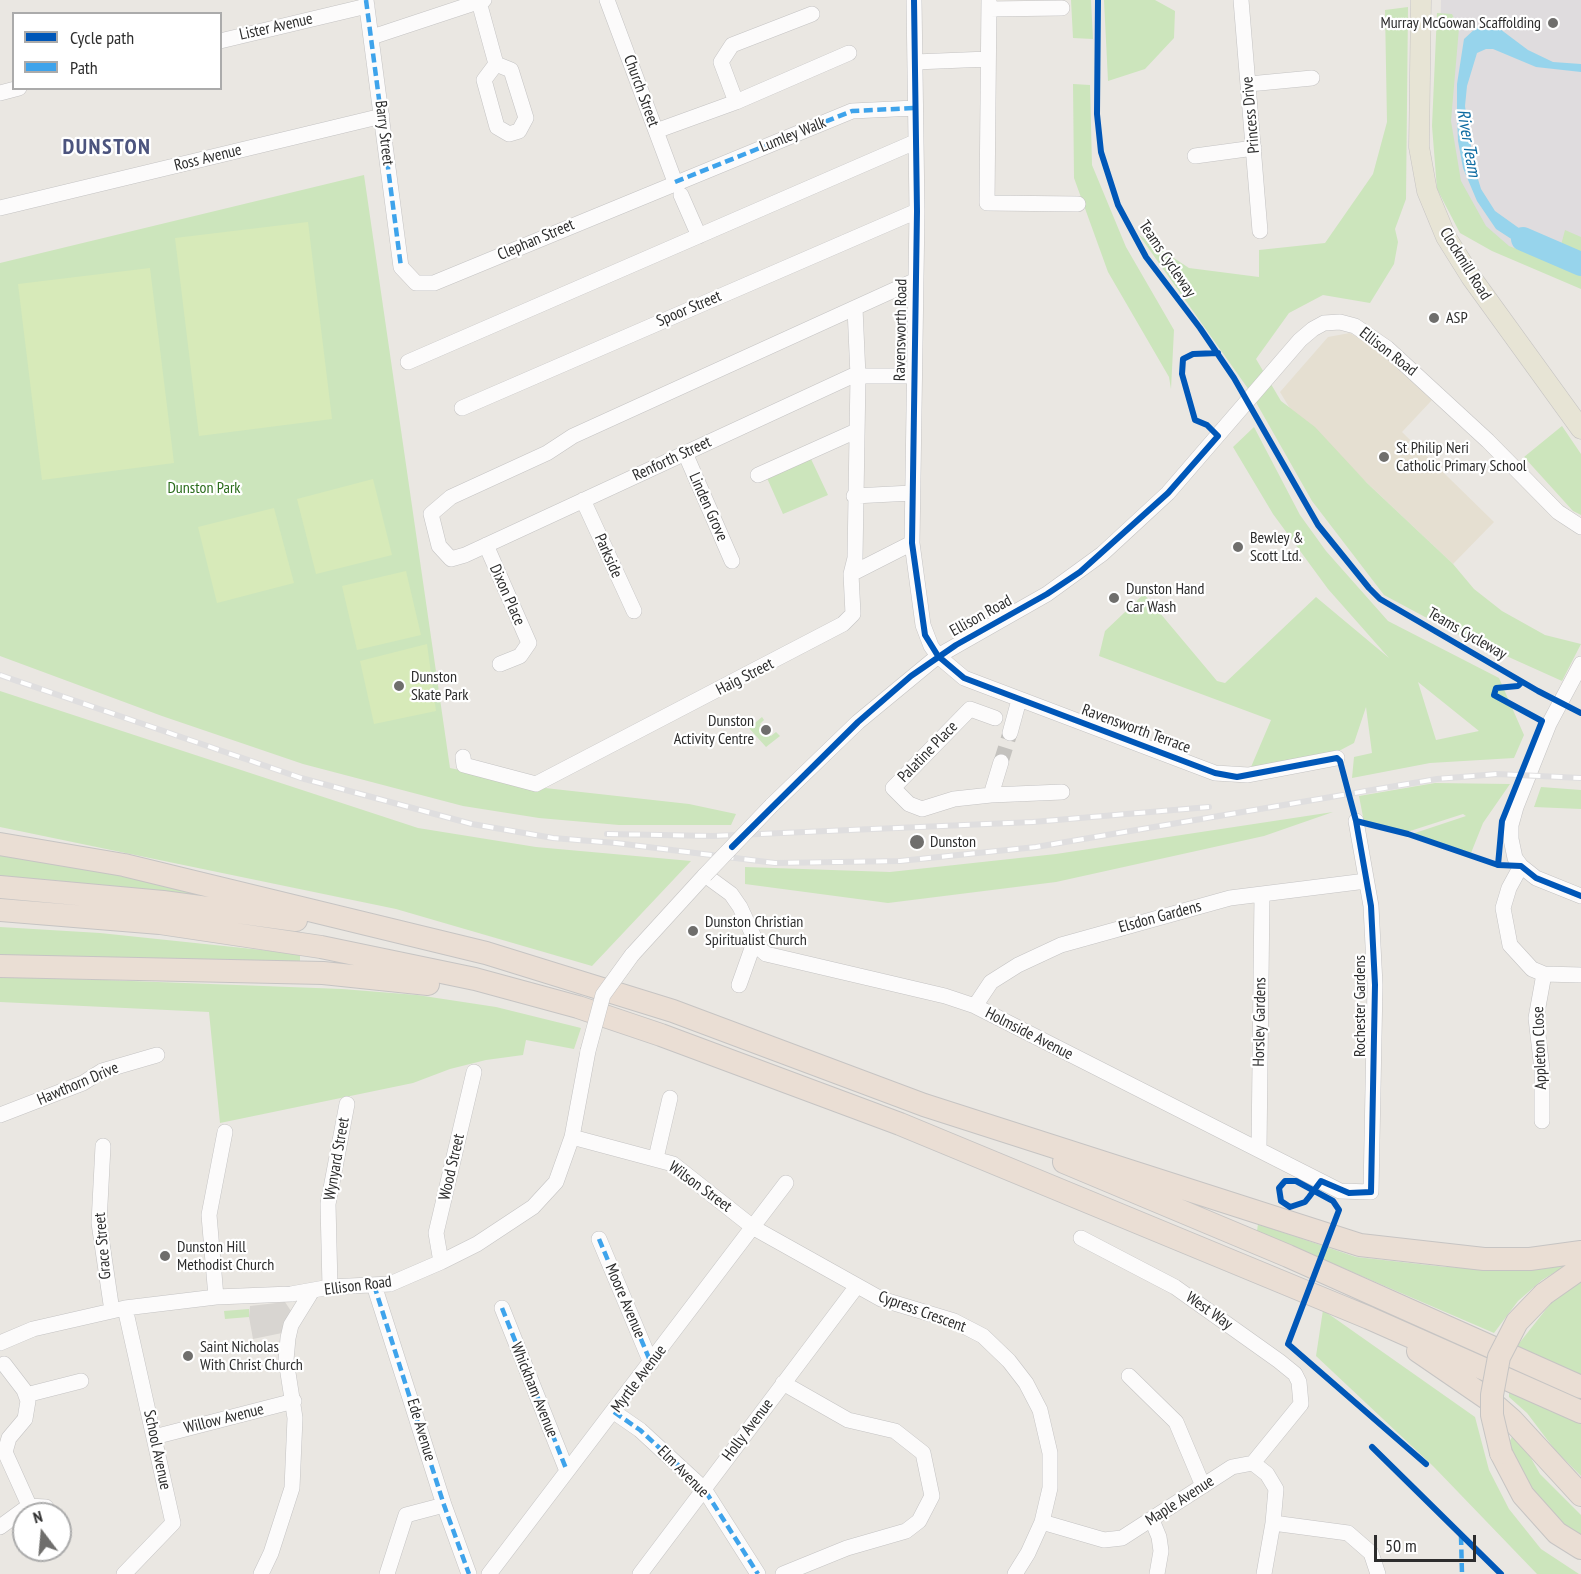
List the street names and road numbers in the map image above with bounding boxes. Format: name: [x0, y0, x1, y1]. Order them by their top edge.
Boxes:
street label: Lister Avenue: [237, 9, 315, 45]
street label: Church Street: [619, 53, 663, 129]
street label: Princess Drive: [1238, 76, 1264, 154]
street label: Barry Street: [370, 99, 398, 167]
street label: Lumley Walk: [757, 113, 829, 157]
street label: Ross Avenue: [172, 140, 244, 176]
street label: Clephan Street: [495, 215, 577, 265]
street label: Teams Cycleway: [1134, 217, 1200, 301]
street label: Clockmill Road: [1435, 224, 1495, 304]
street label: Ravensworth Road: [891, 279, 911, 381]
street label: Spoor Street: [654, 287, 724, 331]
street label: Ellison Road: [1355, 324, 1421, 380]
street label: Renforth Street: [630, 432, 714, 486]
street label: Linden Grove: [684, 470, 732, 544]
street label: Parkside: [590, 531, 626, 581]
street label: Dixon Place: [485, 561, 529, 629]
street label: Ellison Road: [947, 591, 1015, 641]
street label: Teams Cycleway: [1424, 604, 1510, 664]
street label: Haig Street: [713, 654, 777, 700]
street label: Ravensworth Terrace: [1079, 700, 1193, 758]
street label: Palatine Place: [894, 717, 962, 787]
street label: Elsdon Gardens: [1117, 897, 1203, 937]
street label: Rochester Gardens: [1350, 955, 1370, 1057]
street label: Horsley Gardens: [1250, 977, 1270, 1067]
street label: Holmside Avenue: [982, 1004, 1076, 1064]
street label: Appleton Close: [1529, 1006, 1551, 1090]
street label: Hawthorn Drive: [34, 1058, 122, 1110]
street label: Wynyard Street: [320, 1116, 354, 1202]
street label: Wood Street: [435, 1132, 469, 1202]
street label: Wilson Street: [665, 1158, 735, 1216]
street label: Grace Street: [91, 1212, 115, 1280]
street label: Moore Avenue: [601, 1261, 649, 1341]
street label: Ellison Road: [323, 1272, 393, 1300]
street label: Cypress Crescent: [876, 1287, 968, 1337]
street label: West Way: [1182, 1288, 1236, 1334]
street label: Whickham Avenue: [506, 1340, 562, 1440]
street label: Myrtle Avenue: [607, 1341, 671, 1417]
street label: Holly Avenue: [718, 1395, 778, 1465]
street label: Ede Avenue: [402, 1396, 440, 1464]
street label: Willow Avenue: [182, 1400, 266, 1438]
street label: School Avenue: [139, 1408, 175, 1492]
street label: Elm Avenue: [653, 1442, 713, 1502]
street label: Maple Avenue: [1142, 1472, 1218, 1530]

